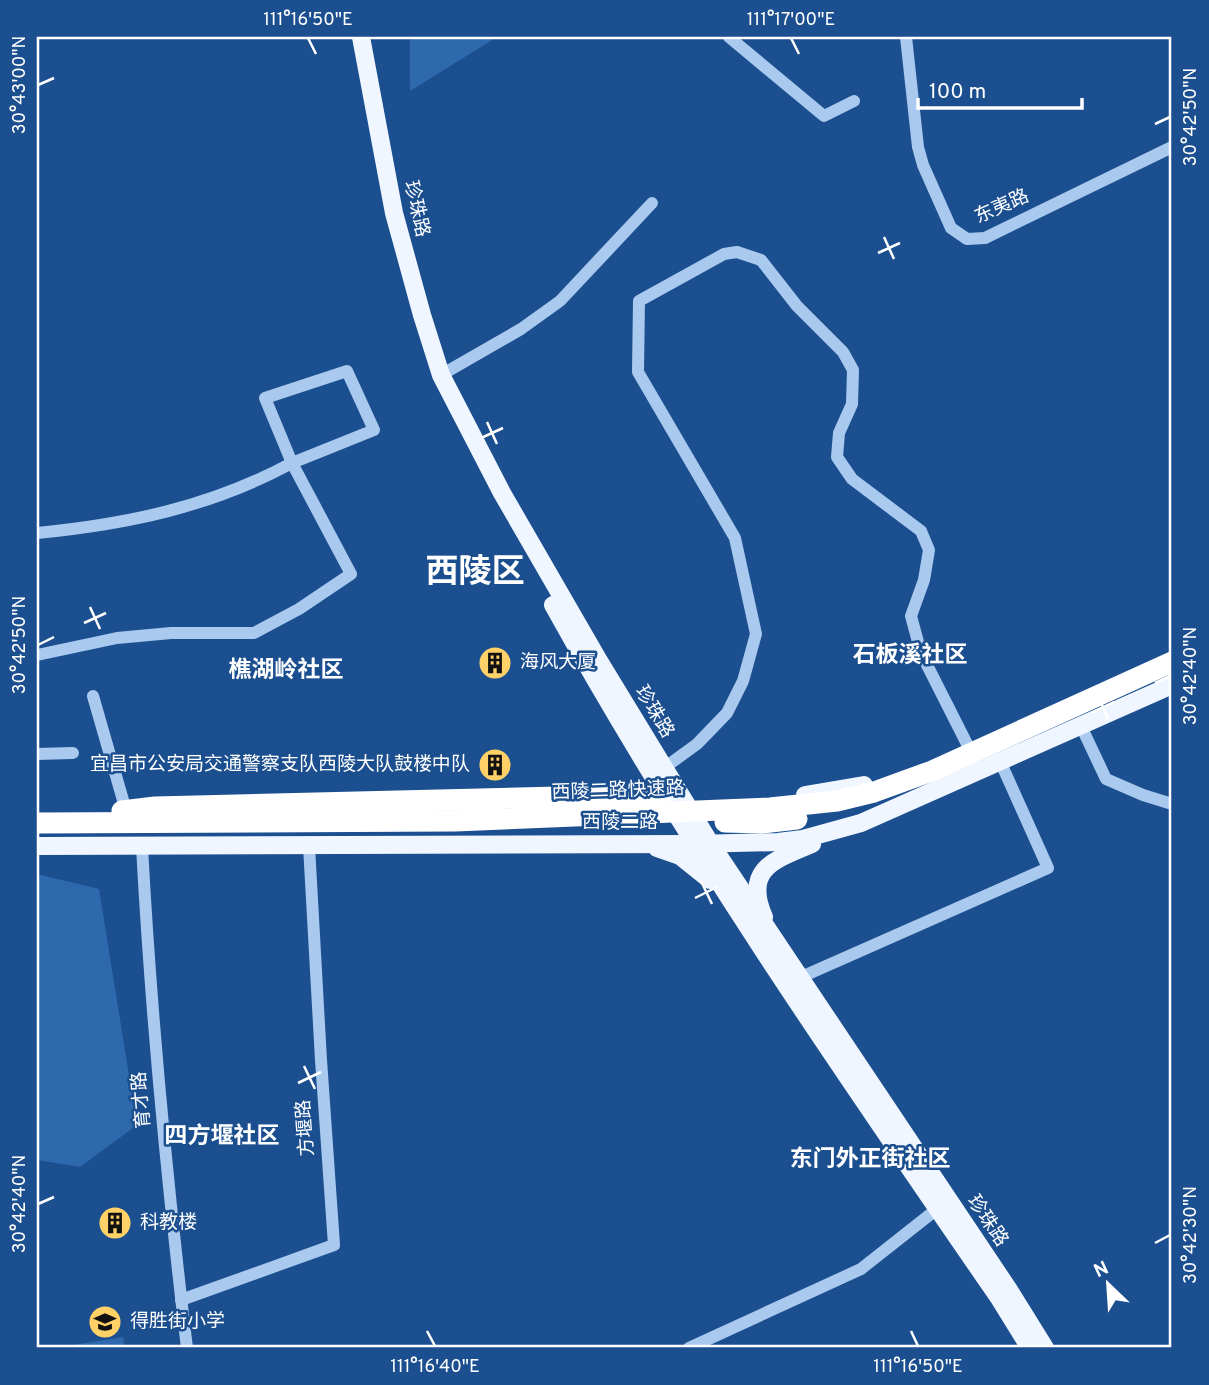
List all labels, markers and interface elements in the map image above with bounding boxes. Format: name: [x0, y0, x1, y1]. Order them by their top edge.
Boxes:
text: 111°16'50"E: [263, 9, 353, 32]
text: 111°17'00"E: [747, 9, 835, 32]
text: 30°43'00"N: [9, 36, 32, 134]
scale bar: [918, 66, 1083, 110]
text: 30°42'50"N: [1180, 68, 1203, 166]
text: 100 m: [929, 79, 986, 106]
street label: 珍珠路: [398, 179, 434, 239]
street label: 东夷路: [971, 184, 1033, 230]
district label: 西陵区: [426, 553, 525, 595]
text: 30°42'50"N: [9, 596, 32, 694]
text: 30°42'40"N: [1180, 627, 1203, 725]
district label: 石板溪社区: [853, 642, 968, 671]
building icon: 海风大厦: [476, 644, 514, 682]
place label: 海风大厦: [520, 651, 596, 675]
district label: 樵湖岭社区: [229, 657, 344, 686]
street label: 珍珠路: [629, 681, 679, 743]
building icon: 宜昌市公安局交通警察支队西陵大队鼓楼中队: [476, 746, 514, 784]
place label: 宜昌市公安局交通警察支队西陵大队鼓楼中队: [90, 753, 470, 777]
street label: 西陵二路快速路: [551, 777, 685, 805]
street label: 西陵二路: [582, 811, 658, 835]
street label: 育才路: [128, 1071, 156, 1129]
street label: 方堰路: [292, 1099, 320, 1157]
district label: 四方堰社区: [165, 1123, 280, 1152]
district label: 东门外正街社区: [790, 1146, 951, 1175]
text: 30°42'40"N: [9, 1155, 32, 1253]
text: 30°42'30"N: [1180, 1186, 1203, 1284]
street label: 珍珠路: [961, 1191, 1013, 1251]
building icon: 科教楼: [96, 1204, 134, 1242]
place label: 科教楼: [140, 1211, 197, 1235]
north arrow: [1072, 1248, 1142, 1318]
text: N: [1090, 1257, 1113, 1284]
school or university icon: 得胜街小学: [86, 1303, 124, 1341]
place label: 得胜街小学: [130, 1310, 225, 1334]
text: 111°16'40"E: [390, 1356, 480, 1379]
text: 111°16'50"E: [873, 1356, 963, 1379]

